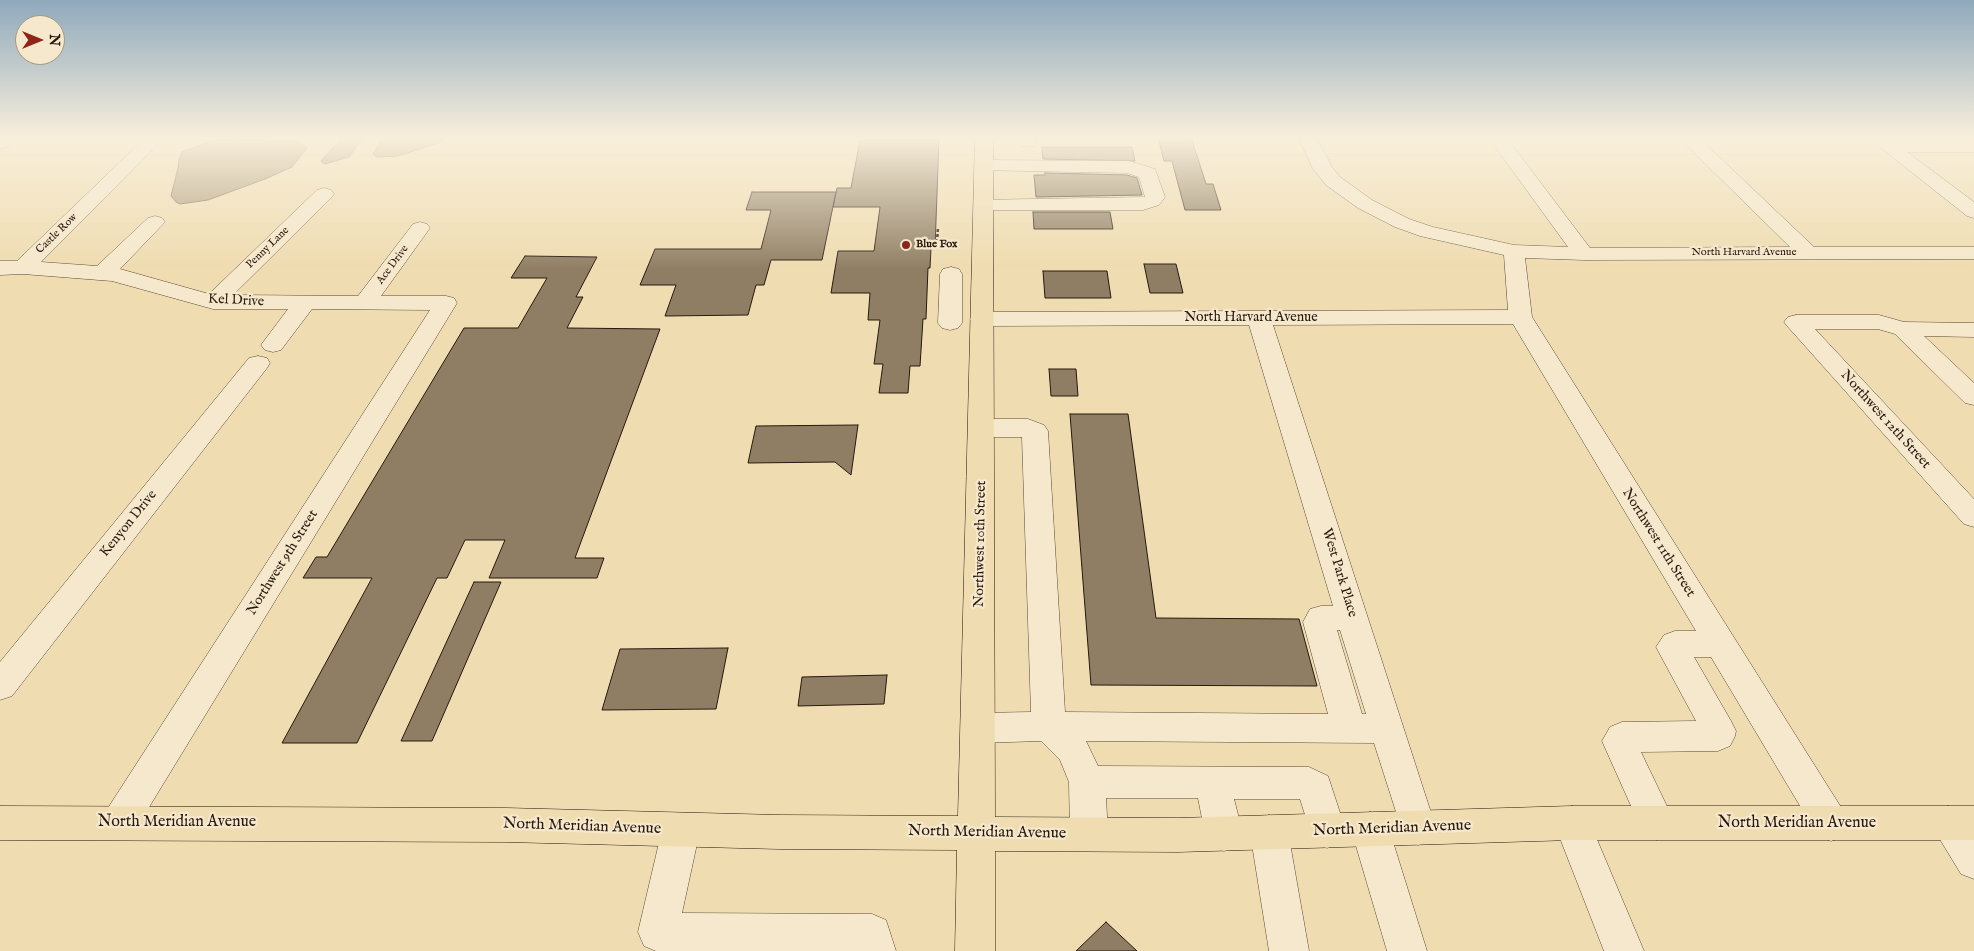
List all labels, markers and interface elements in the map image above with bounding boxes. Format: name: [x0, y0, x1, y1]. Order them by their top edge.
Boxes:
north arrow: [15, 15, 65, 65]
text: N: [45, 34, 63, 46]
street label: Castle Row: [34, 211, 80, 257]
street label: Penny Lane: [244, 224, 292, 272]
place label: Blue Fox: [916, 238, 957, 252]
marker: Blue Fox: [900, 239, 912, 251]
street label: Ace Drive: [374, 243, 412, 287]
street label: North Harvard Avenue: [1692, 246, 1796, 260]
street label: Kel Drive: [208, 291, 264, 311]
street label: North Harvard Avenue: [1184, 310, 1318, 326]
street label: Northwest 12th Street: [1836, 367, 1934, 473]
street label: Northwest 10th Street: [971, 480, 991, 608]
street label: Northwest 11th Street: [1618, 485, 1698, 601]
street label: Kenyon Drive: [97, 487, 161, 561]
street label: Northwest 9th Street: [244, 507, 322, 619]
street label: West Park Place: [1318, 527, 1360, 619]
street label: North Meridian Avenue: [98, 813, 256, 833]
street label: North Meridian Avenue: [1718, 814, 1876, 834]
street label: North Meridian Avenue: [503, 815, 661, 839]
street label: North Meridian Avenue: [1313, 817, 1471, 841]
street label: North Meridian Avenue: [908, 822, 1066, 844]

